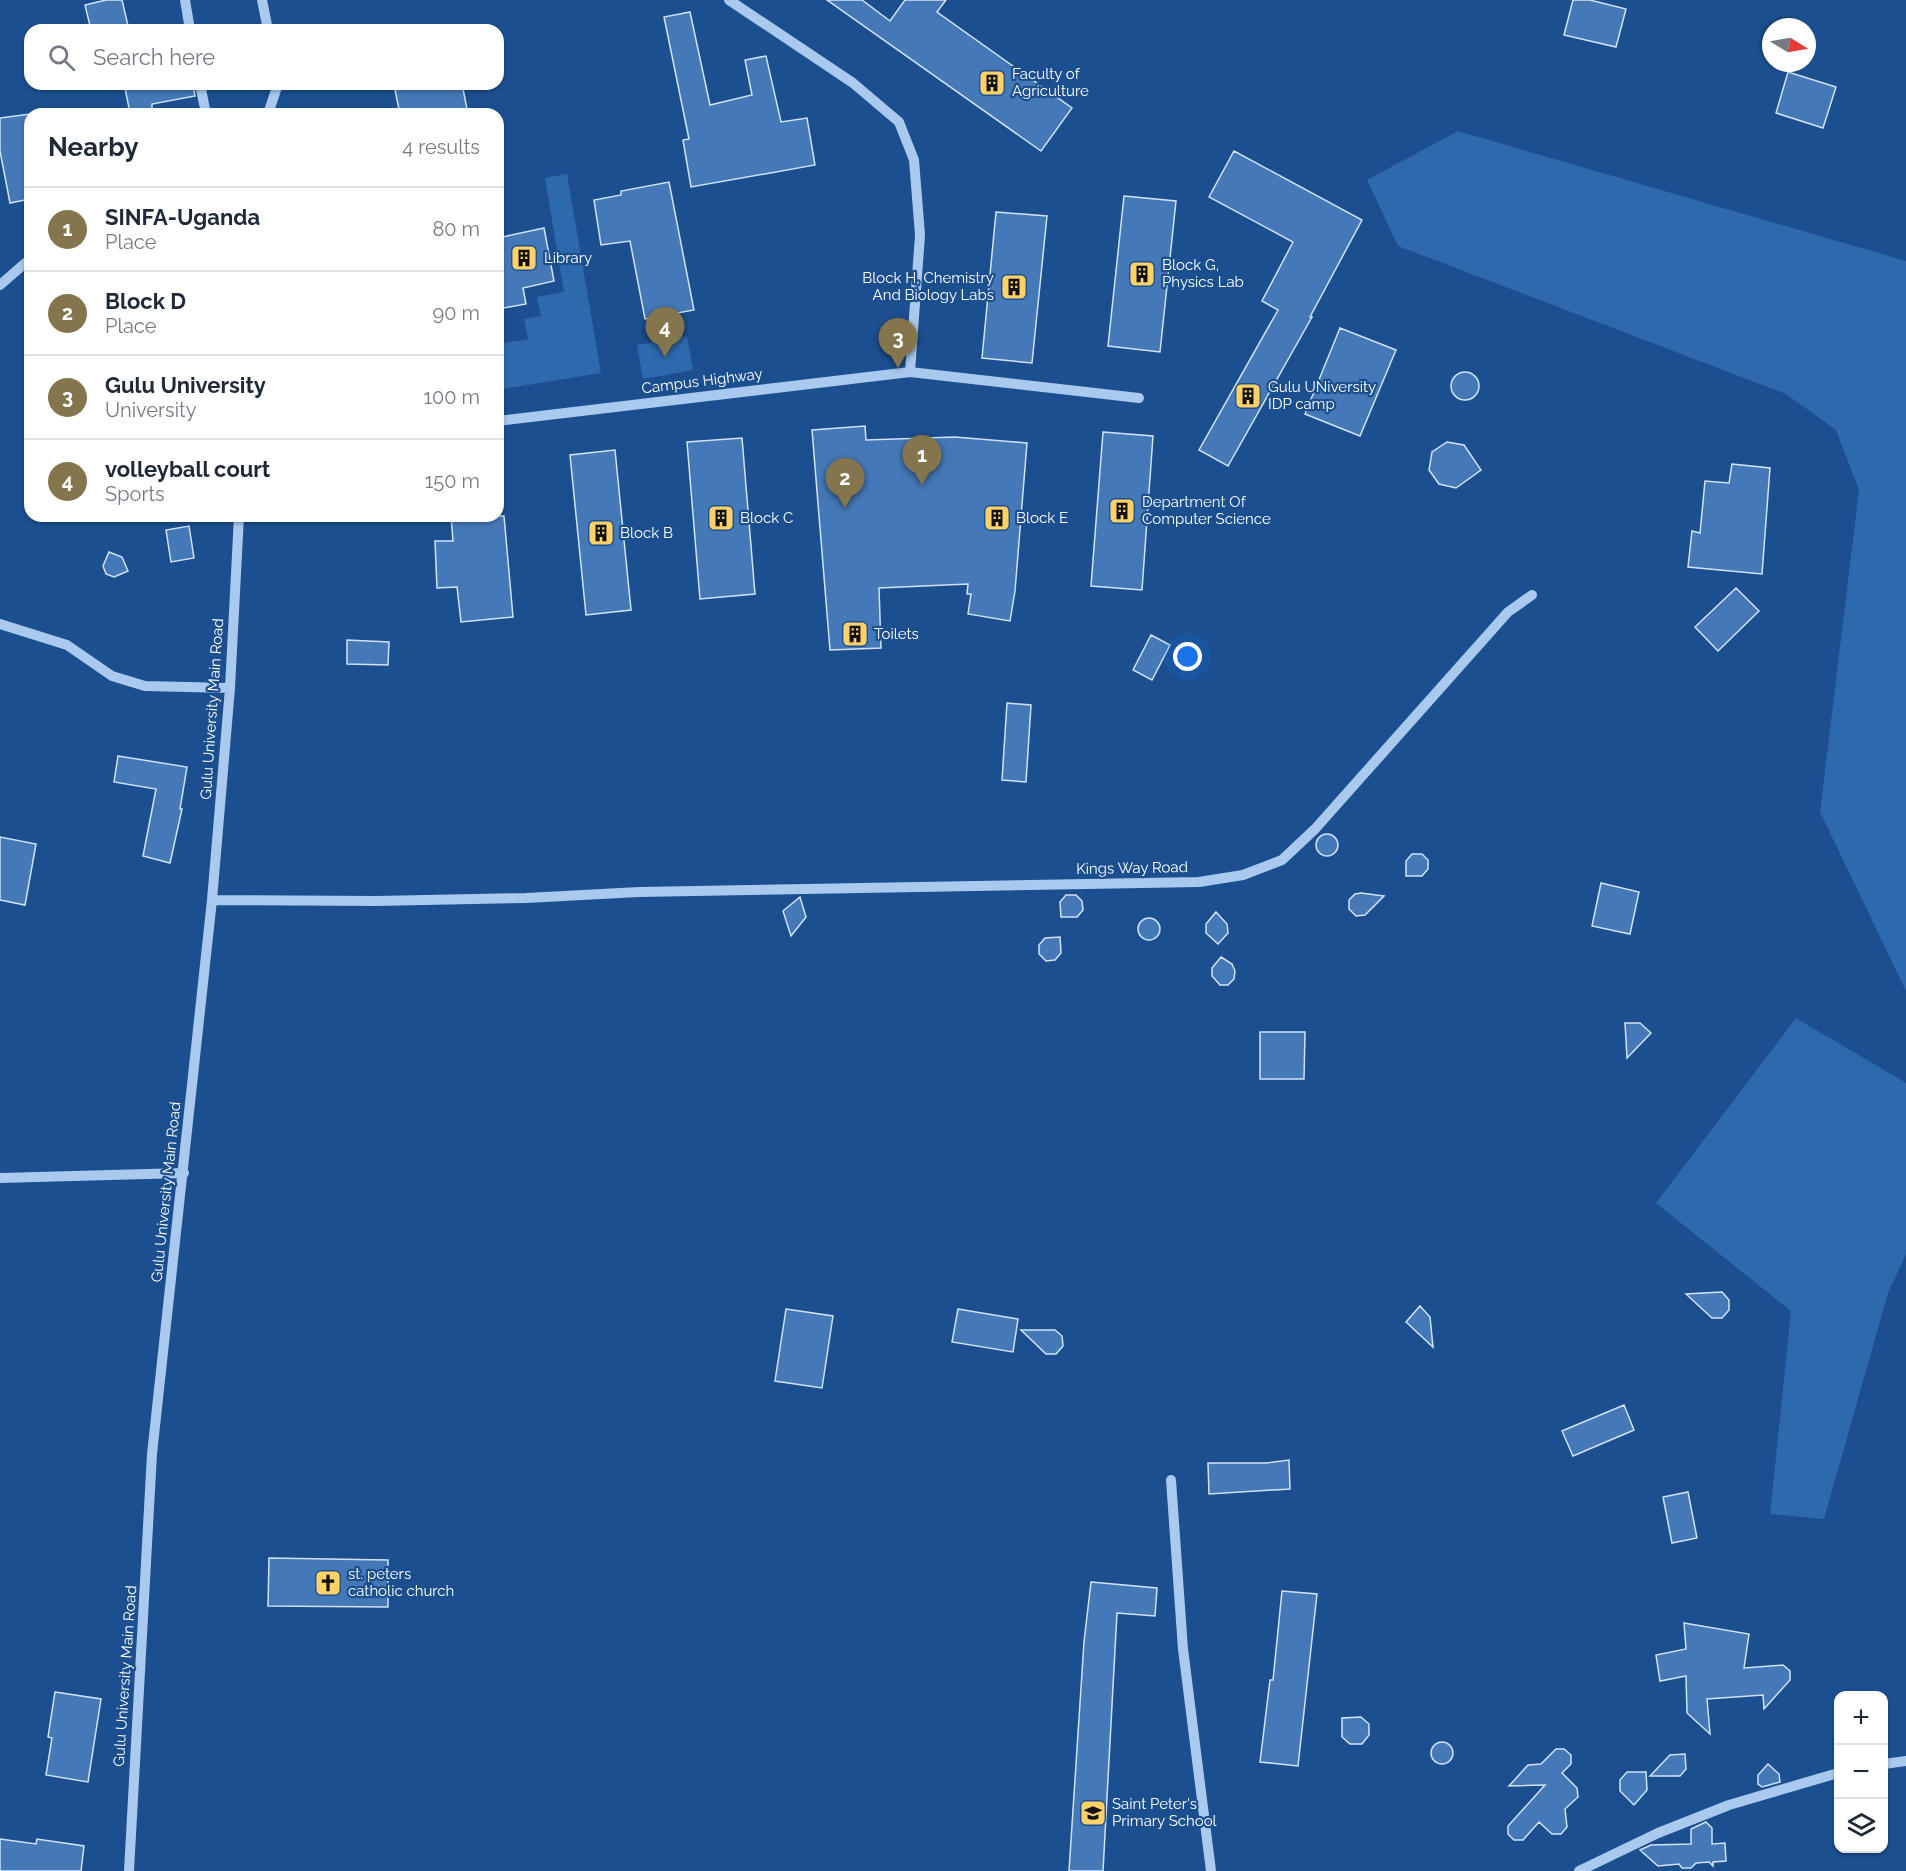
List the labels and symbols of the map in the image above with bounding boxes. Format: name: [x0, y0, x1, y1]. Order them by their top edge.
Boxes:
north arrow: [1762, 18, 1816, 72]
place label: Faculty of Agriculture: [1012, 65, 1089, 100]
building icon: Faculty of Agriculture: [977, 68, 1007, 98]
building icon: Library: [509, 243, 539, 273]
place label: Library: [544, 249, 592, 267]
place label: Block G, Physics Lab: [1162, 256, 1244, 291]
building icon: Block G, Physics Lab: [1127, 259, 1157, 289]
place label: Block H, Chemistry And Biology Labs: [862, 269, 994, 304]
building icon: Block H, Chemistry And Biology Labs: [999, 272, 1029, 302]
pin: 4: [646, 308, 684, 357]
pin: 3: [878, 318, 918, 368]
street label: Campus Highway: [640, 365, 764, 397]
place label: Gulu UNiversity IDP camp: [1268, 378, 1376, 413]
building icon: Gulu UNiversity IDP camp: [1233, 381, 1263, 411]
pin: 1: [902, 436, 942, 485]
pin: 2: [826, 458, 864, 508]
place label: Department Of Computer Science: [1142, 493, 1271, 528]
building icon: Department Of Computer Science: [1107, 496, 1137, 526]
building icon: Block C: [706, 503, 736, 533]
building icon: Block E: [982, 503, 1012, 533]
place label: Block C: [740, 509, 793, 527]
place label: Block E: [1016, 509, 1068, 527]
building icon: Block B: [586, 518, 616, 548]
place label: Block B: [620, 524, 673, 542]
street label: Gulu University Main Road: [197, 618, 227, 800]
building icon: Toilets: [840, 619, 870, 649]
place label: Toilets: [874, 625, 919, 643]
your location: [1173, 642, 1202, 671]
street label: Kings Way Road: [1076, 858, 1188, 878]
street label: Gulu University Main Road: [148, 1101, 184, 1283]
place label: st. peters catholic church: [348, 1565, 454, 1600]
church icon: st. peters catholic church: [313, 1568, 343, 1598]
street label: Gulu University Main Road: [110, 1585, 140, 1767]
place label: Saint Peter's Primary School: [1112, 1795, 1218, 1830]
school or university icon: Saint Peter's Primary School: [1078, 1798, 1108, 1828]

